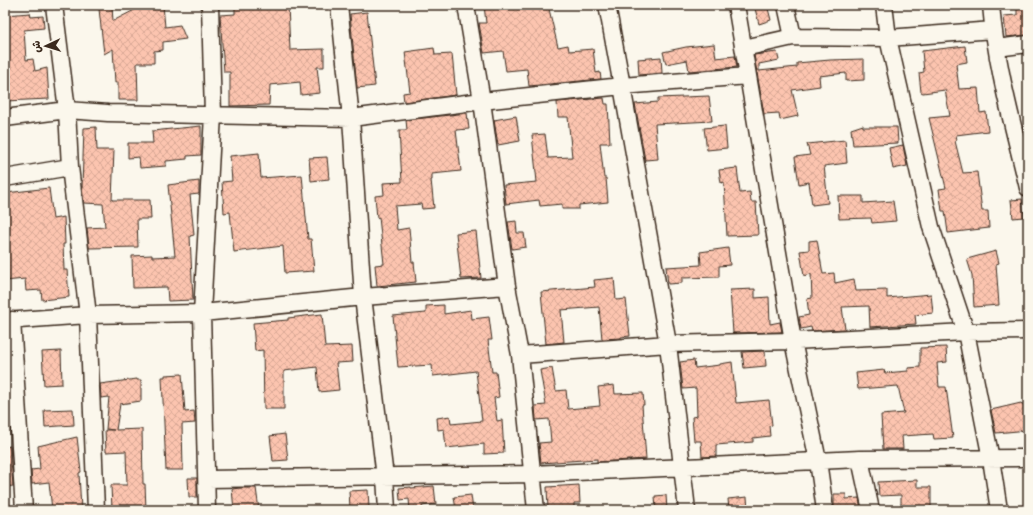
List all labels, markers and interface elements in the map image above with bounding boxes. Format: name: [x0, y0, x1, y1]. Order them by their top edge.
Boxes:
north arrow: [26, 26, 66, 66]
text: ش: [29, 40, 43, 53]

